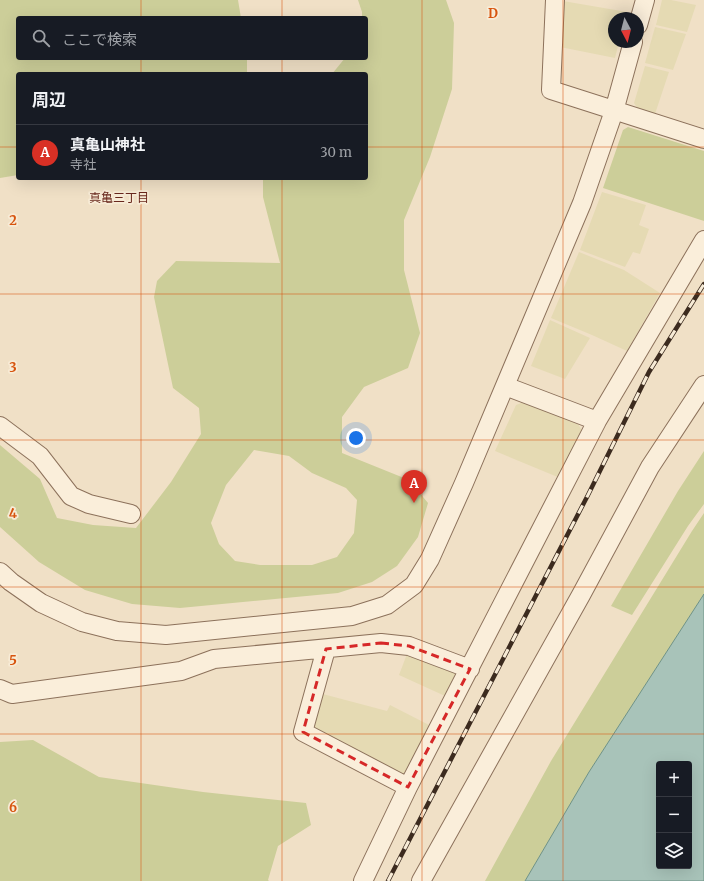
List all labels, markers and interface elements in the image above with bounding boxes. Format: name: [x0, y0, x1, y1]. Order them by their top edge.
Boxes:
text: D: [488, 5, 498, 22]
north arrow: [608, 12, 644, 48]
search box: [16, 16, 368, 60]
icon: search: [30, 27, 52, 49]
text: ここで検索: [62, 30, 137, 49]
text: 周辺: [32, 89, 66, 111]
text: 真亀山神社: [70, 135, 145, 154]
text: A: [40, 144, 50, 161]
text: 30 m: [320, 144, 352, 161]
text: 寺社: [70, 156, 96, 173]
district label: 真亀三丁目: [89, 190, 149, 205]
text: 2: [9, 212, 17, 229]
text: 3: [9, 359, 17, 376]
your location: [346, 428, 366, 448]
pin: A: [401, 470, 427, 503]
text: 4: [9, 505, 18, 522]
text: 5: [9, 652, 17, 669]
map controls: [656, 761, 692, 869]
button: +: [656, 761, 692, 797]
button: −: [656, 797, 692, 833]
text: 6: [9, 799, 17, 816]
button: layers: [656, 833, 692, 869]

